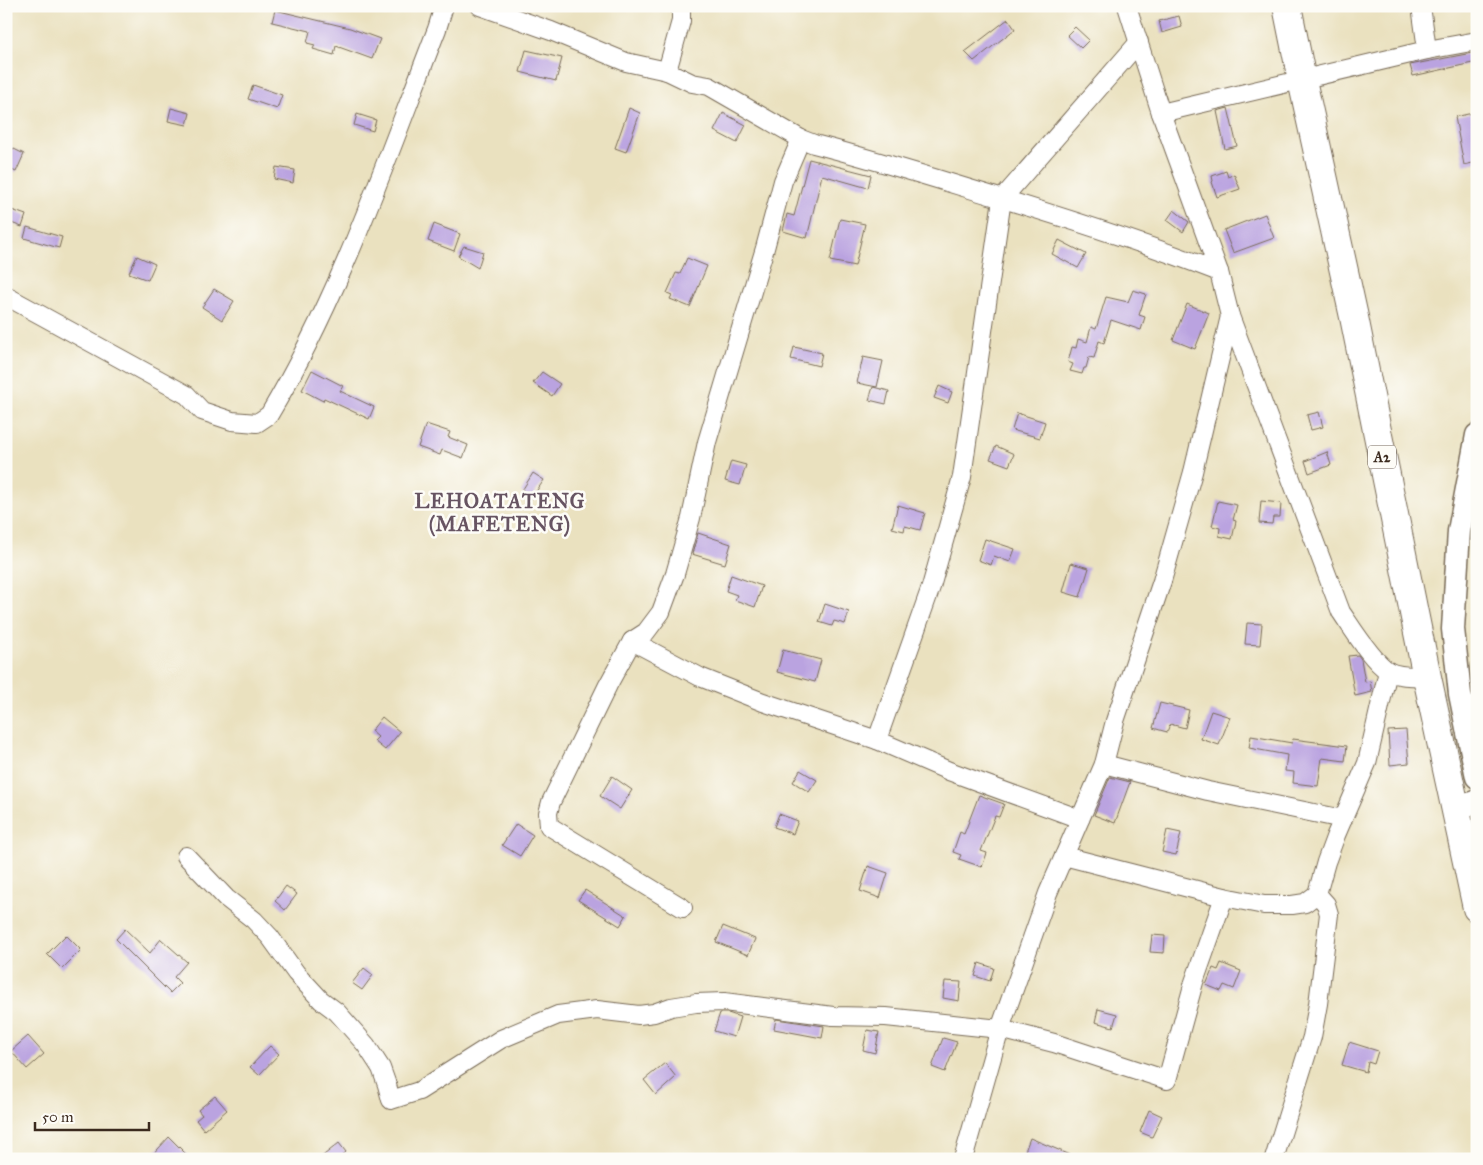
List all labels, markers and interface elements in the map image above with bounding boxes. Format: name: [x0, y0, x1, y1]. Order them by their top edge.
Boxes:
road number: A2: [1368, 446, 1396, 468]
district label: LEHOATATENG (MAFETENG): [415, 489, 585, 537]
scale bar: [35, 1100, 149, 1132]
text: 50 m: [42, 1108, 74, 1126]

